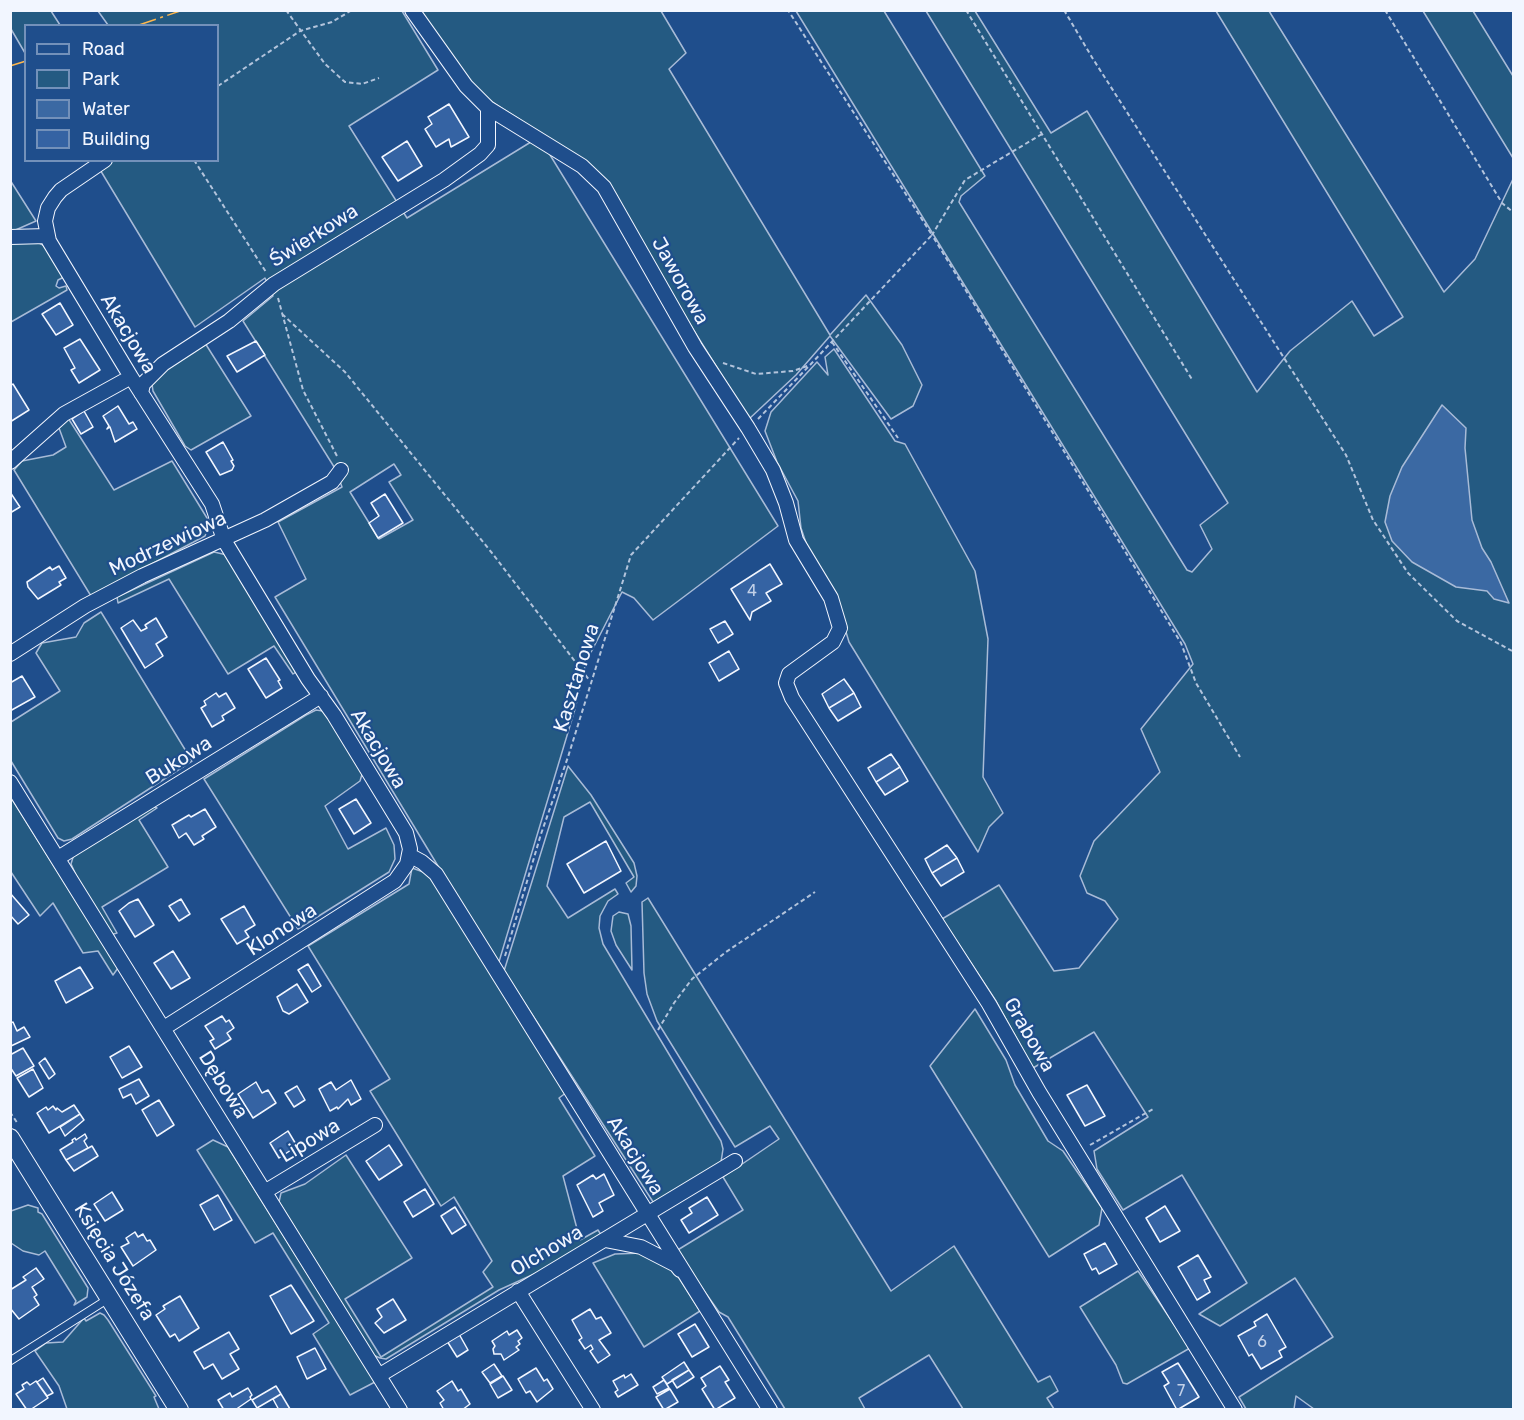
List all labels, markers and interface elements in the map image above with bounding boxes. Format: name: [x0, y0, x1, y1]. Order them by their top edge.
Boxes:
legend: [24, 24, 219, 162]
text: Road: [82, 38, 125, 60]
text: Park: [82, 68, 119, 90]
text: Water: [82, 98, 130, 120]
text: Building: [82, 128, 150, 150]
street label: Świerkowa: [265, 199, 363, 273]
street label: Jaworowa: [646, 233, 714, 329]
street label: Akacjowa: [95, 290, 161, 378]
street label: Modrzewiowa: [106, 506, 230, 582]
house number: 4: [747, 581, 757, 601]
street label: Kasztanowa: [549, 621, 605, 735]
street label: Akacjowa: [345, 705, 411, 793]
street label: Bukowa: [142, 731, 216, 791]
street label: Klonowa: [243, 899, 321, 961]
street label: Grabowa: [998, 994, 1060, 1076]
street label: Dębowa: [193, 1047, 253, 1123]
street label: Akacjowa: [601, 1112, 669, 1200]
street label: Lipowa: [276, 1114, 344, 1168]
street label: Księcia Józefa: [68, 1199, 160, 1325]
street label: Olchowa: [507, 1220, 587, 1282]
house number: 6: [1257, 1332, 1267, 1352]
house number: 7: [1177, 1381, 1185, 1401]

